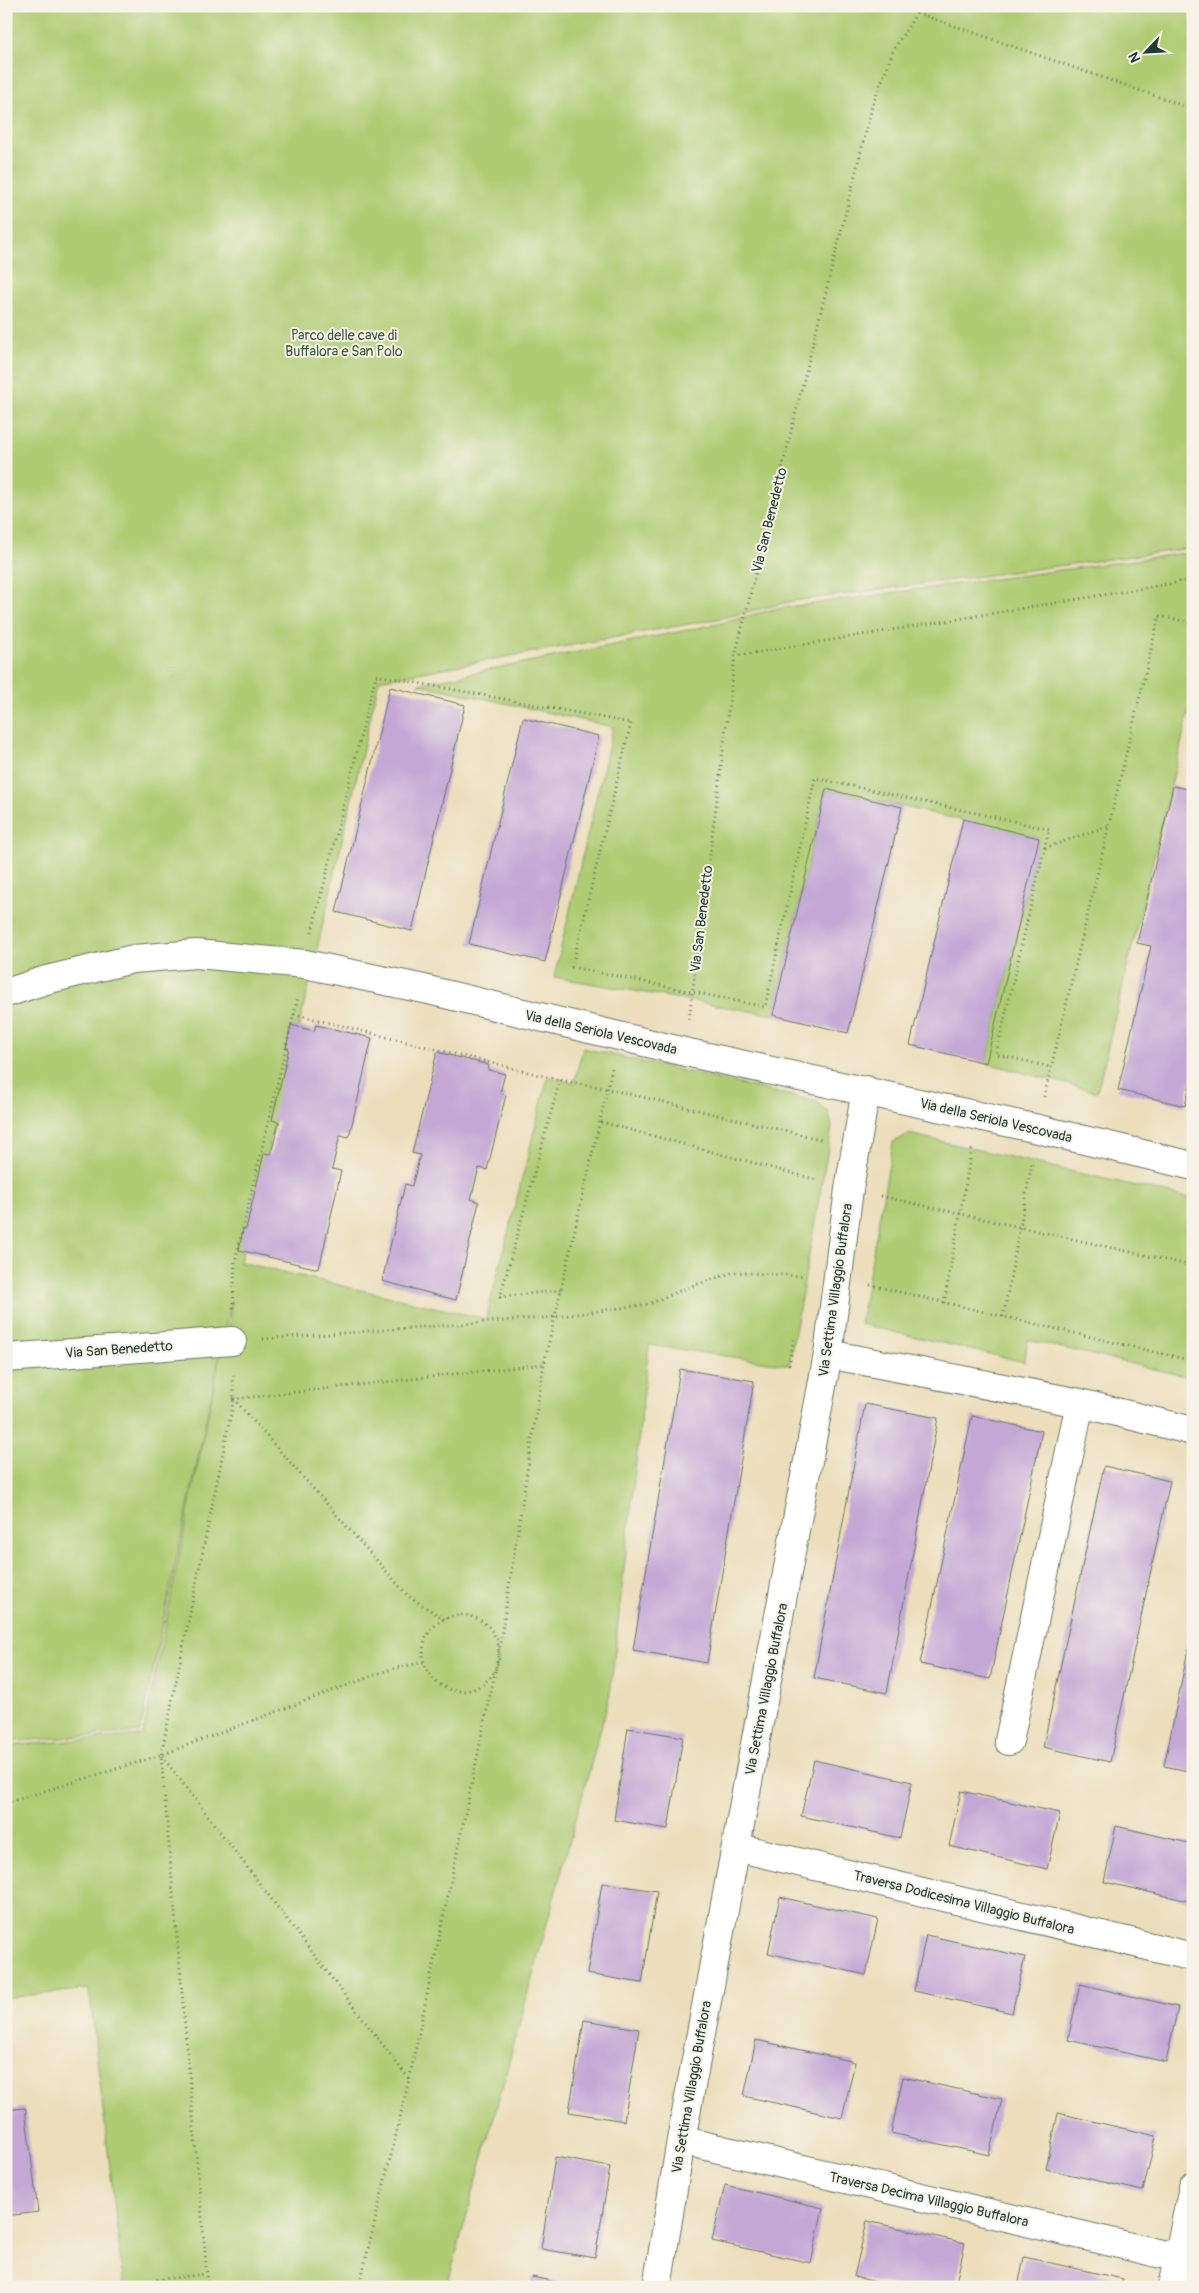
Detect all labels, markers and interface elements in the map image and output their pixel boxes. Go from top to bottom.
north arrow [1122,28,1172,78]
text: N [1125,49,1144,65]
park label: Parco delle cave di Buffalora e San Polo [285,327,403,360]
street label: Via San Benedetto [748,465,791,574]
street label: Via San Benedetto [686,864,717,974]
street label: Via della Seriola Vescovada [523,1007,679,1058]
street label: Via della Seriola Vescovada [918,1095,1074,1146]
street label: Via Settima Villaggio Buffalora [815,1202,856,1378]
street label: Via San Benedetto [65,1337,174,1362]
street label: Via Settima Villaggio Buffalora [741,1602,792,1777]
street label: Traversa Dodicesima Villaggio Buffalora [852,1867,1076,1938]
street label: Via Settima Villaggio Buffalora [668,1999,715,2175]
street label: Traversa Decima Villaggio Buffalora [828,2168,1030,2231]

